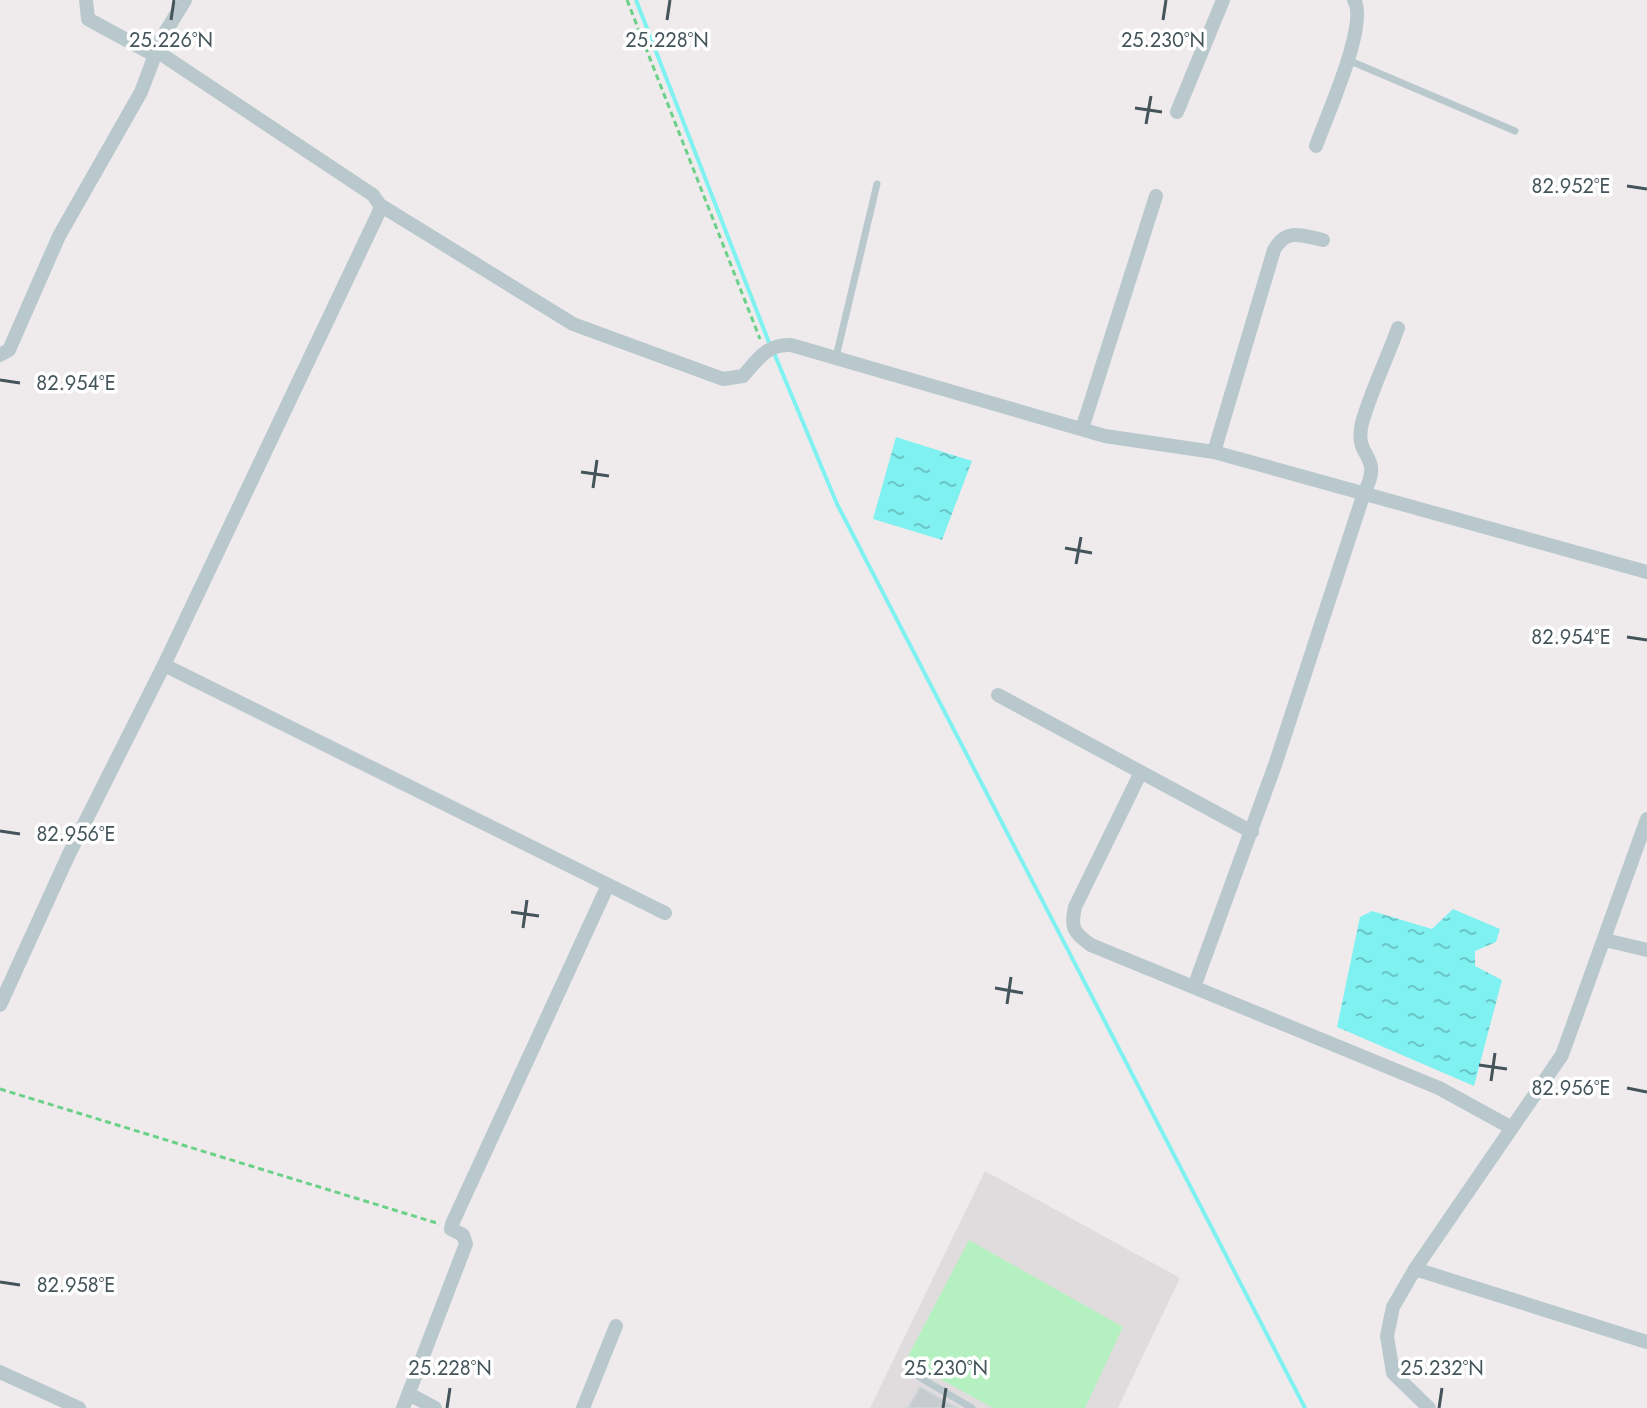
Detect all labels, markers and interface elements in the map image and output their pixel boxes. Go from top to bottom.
text: 25.226°N [129,26,213,55]
text: 25.228°N [625,26,709,55]
text: 25.230°N [1121,26,1205,55]
text: 82.952°E [1531,172,1611,201]
text: 82.954°E [36,369,116,398]
text: 82.954°E [1531,623,1611,652]
text: 82.956°E [36,820,116,849]
text: 82.956°E [1531,1074,1611,1103]
text: 82.958°E [37,1271,115,1300]
text: 25.228°N [408,1354,492,1383]
text: 25.230°N [904,1354,988,1383]
text: 25.232°N [1400,1354,1484,1383]

